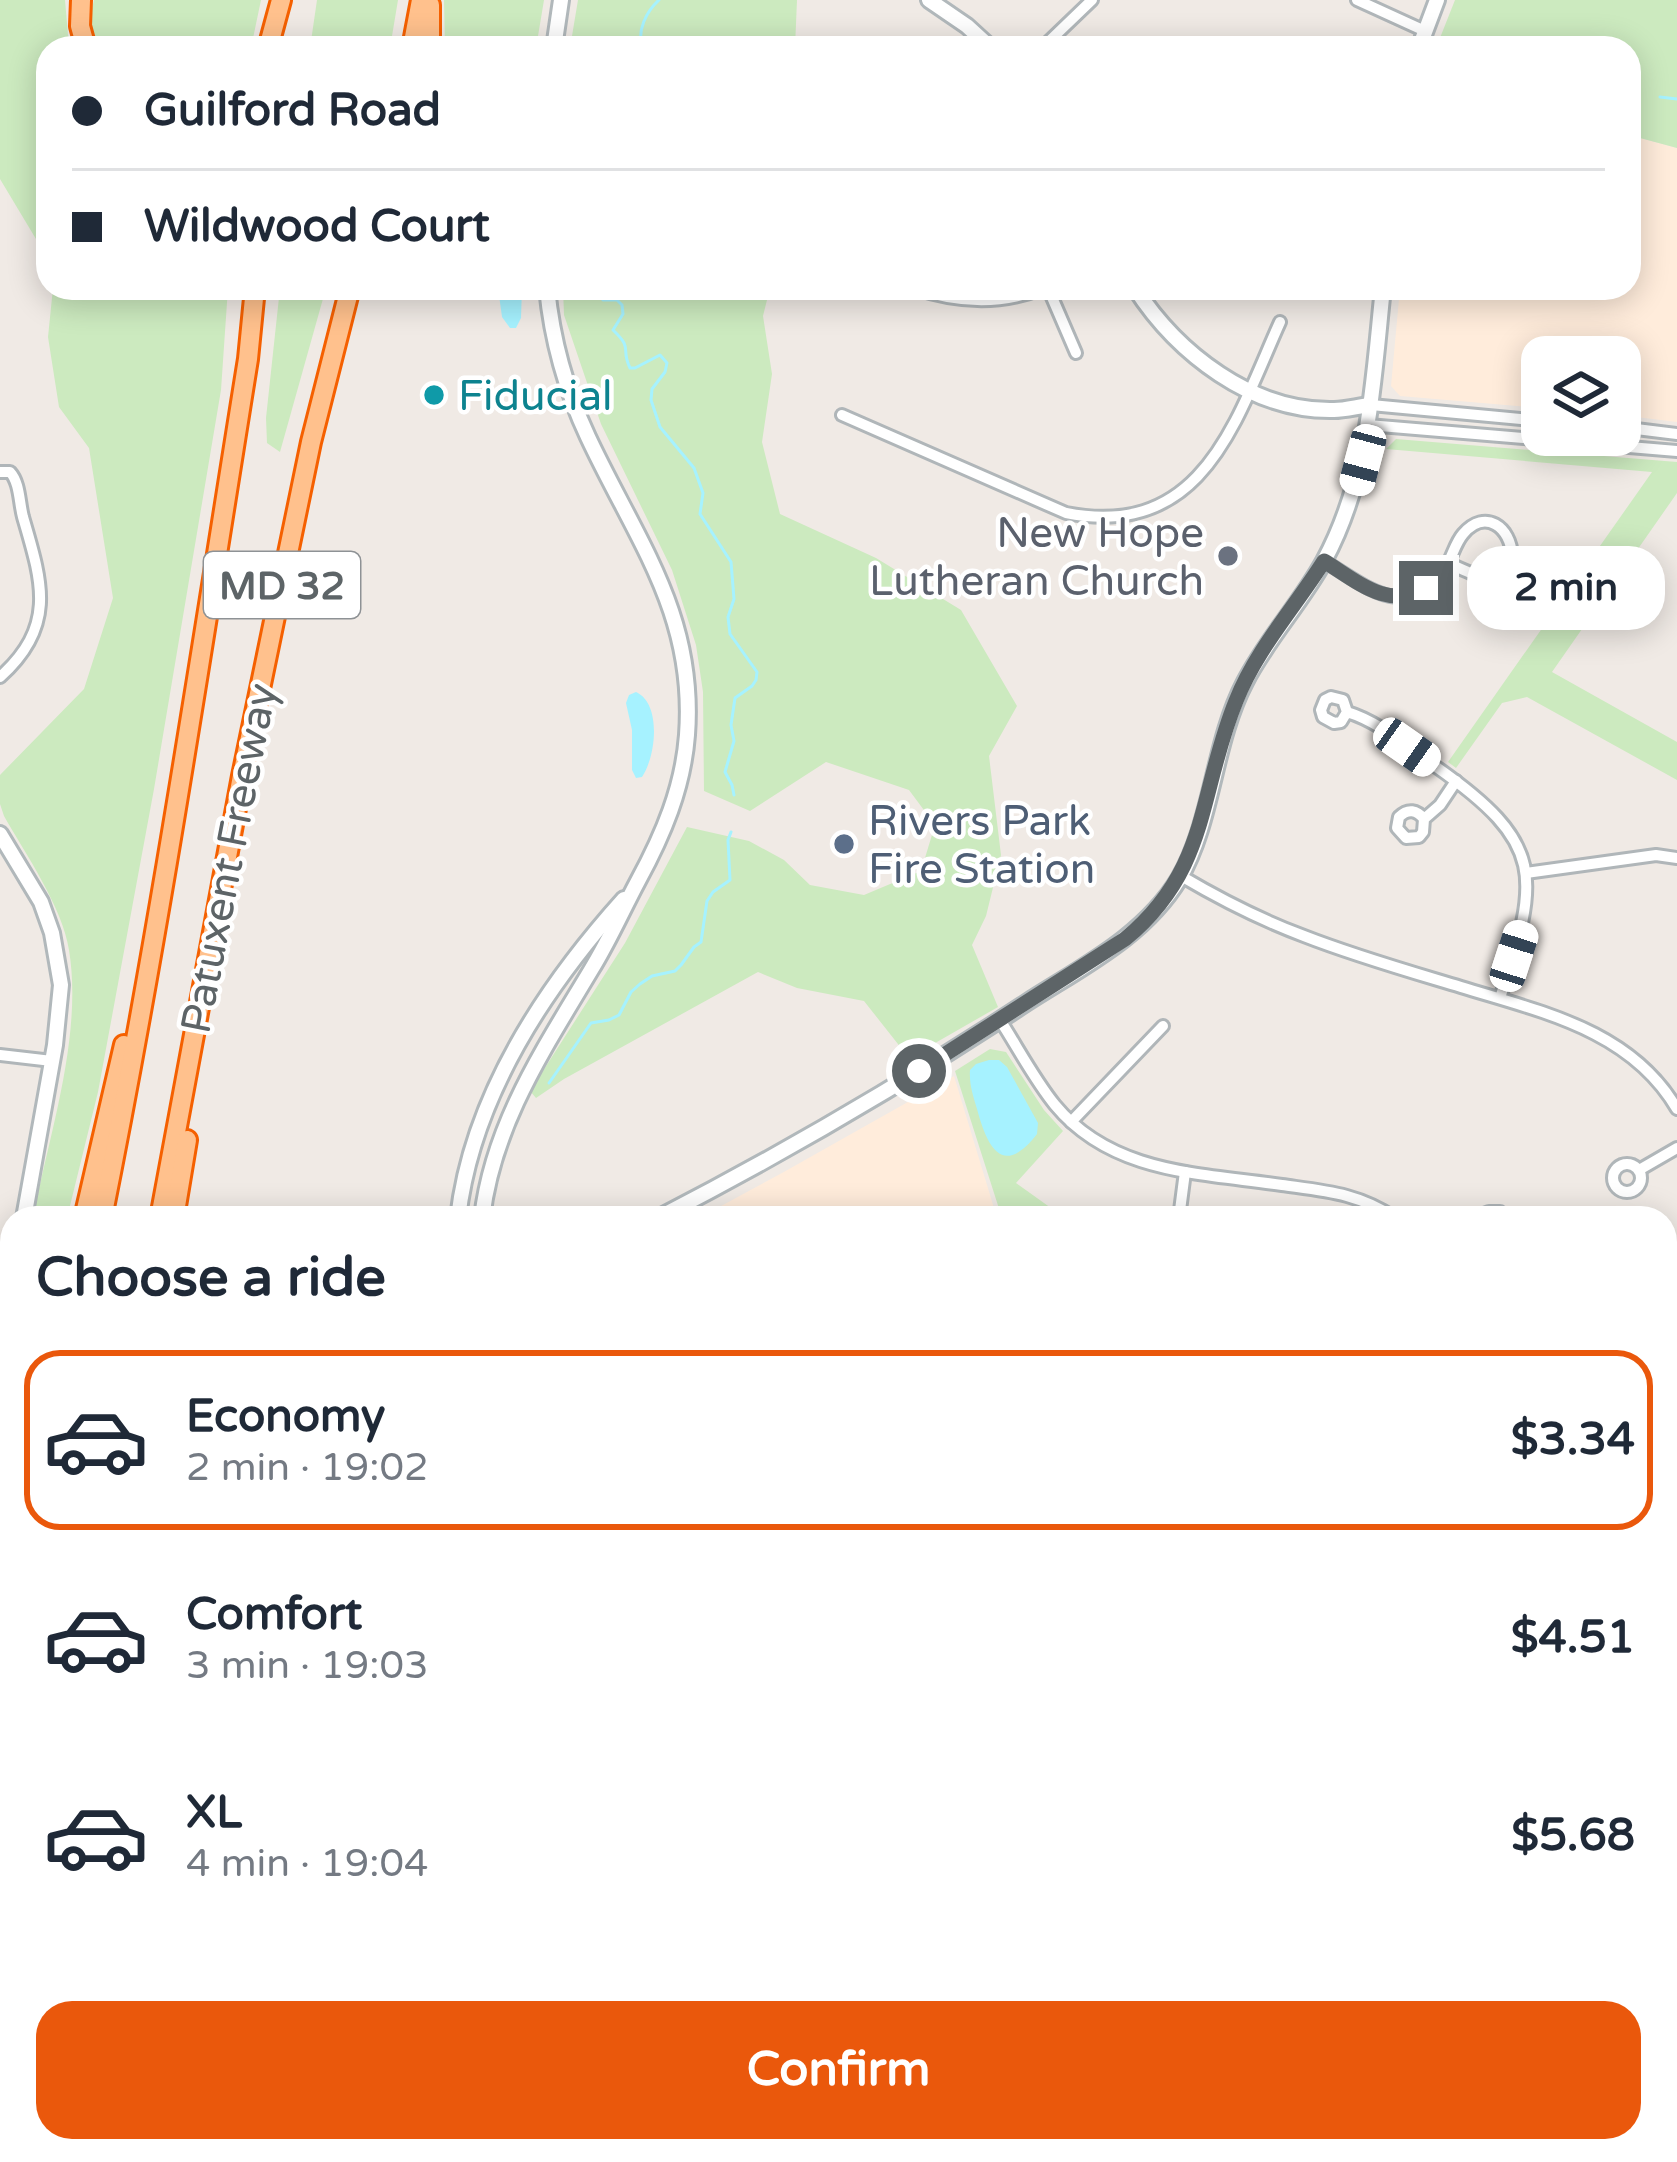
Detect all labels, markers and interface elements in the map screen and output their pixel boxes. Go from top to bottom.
text: Guilford Road [144,84,441,138]
text: Wildwood Court [144,200,490,254]
map controls [1521,336,1641,456]
button: layers [1521,336,1641,456]
place label: Fiducial [458,371,613,422]
marker: Fiducial [421,382,447,408]
car [1336,421,1390,499]
place label: New Hope Lutheran Church [869,508,1204,607]
marker: New Hope Lutheran Church [1215,543,1241,569]
callout: 2 min [1468,546,1666,630]
road number: MD 32 [204,552,360,618]
route end [1399,561,1453,615]
text: 2 min [1514,564,1618,611]
street label: Patuxent Freeway [171,679,288,1038]
car [1367,712,1447,782]
place label: Rivers Park Fire Station [868,796,1095,895]
marker: Rivers Park Fire Station [831,831,857,857]
car [1486,916,1542,996]
route start [892,1044,946,1098]
text: Choose a ride [36,1245,386,1310]
icon: car [42,1386,150,1494]
text: Economy [186,1390,385,1444]
text: $3.34 [1511,1413,1635,1467]
text: 2 min · 19:02 [186,1444,428,1491]
icon: car [42,1584,150,1692]
text: Comfort [186,1588,362,1642]
text: $4.51 [1511,1611,1635,1665]
text: 3 min · 19:03 [186,1642,428,1689]
icon: car [42,1782,150,1890]
text: XL [186,1786,242,1840]
text: $5.68 [1511,1809,1635,1863]
text: 4 min · 19:04 [186,1840,428,1887]
button: Confirm [36,2001,1641,2139]

